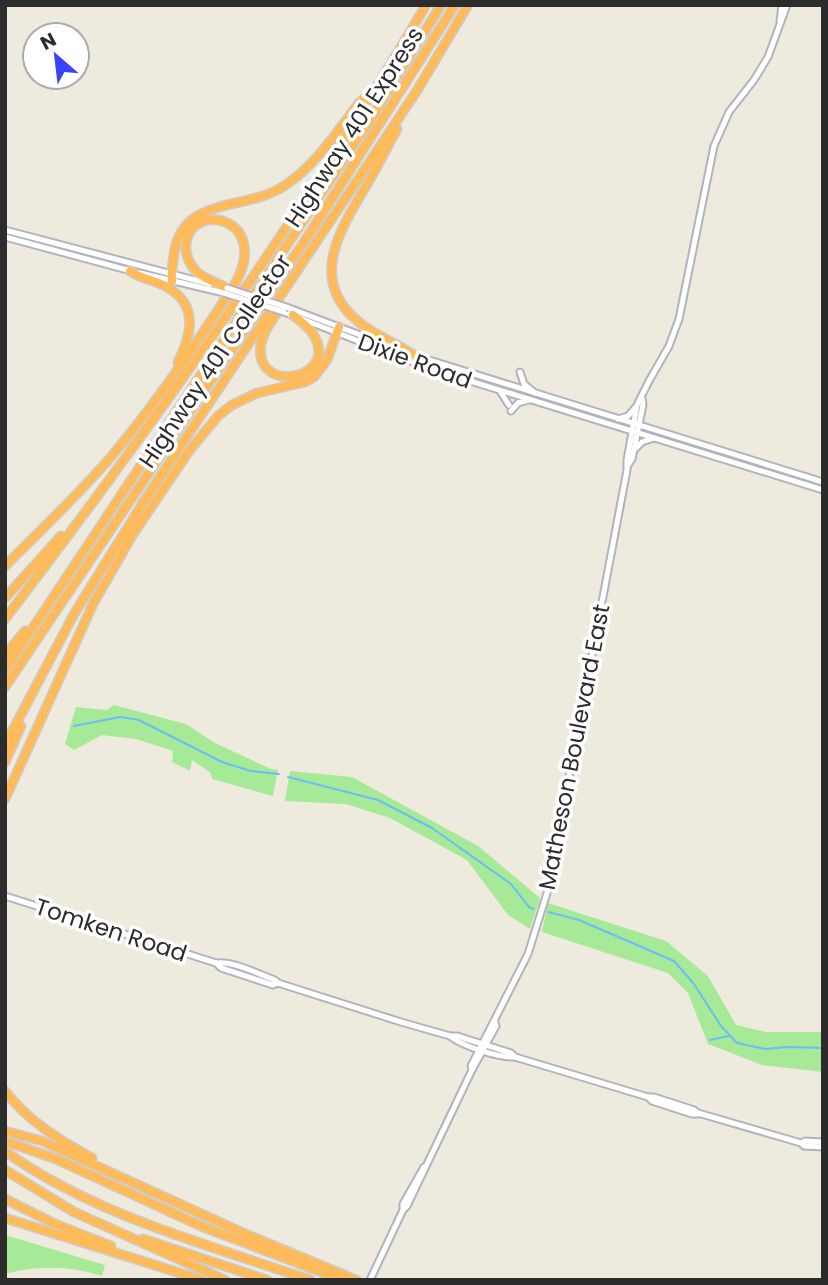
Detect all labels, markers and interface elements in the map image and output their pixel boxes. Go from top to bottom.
north arrow [21,21,91,91]
street label: Highway 401 Express [277,21,431,233]
text: N [36,26,61,57]
street label: Highway 401 Collector [131,248,299,474]
street label: Dixie Road [354,326,476,396]
street label: Matheson Boulevard East [531,602,617,892]
street label: Tomken Road [31,890,191,970]

